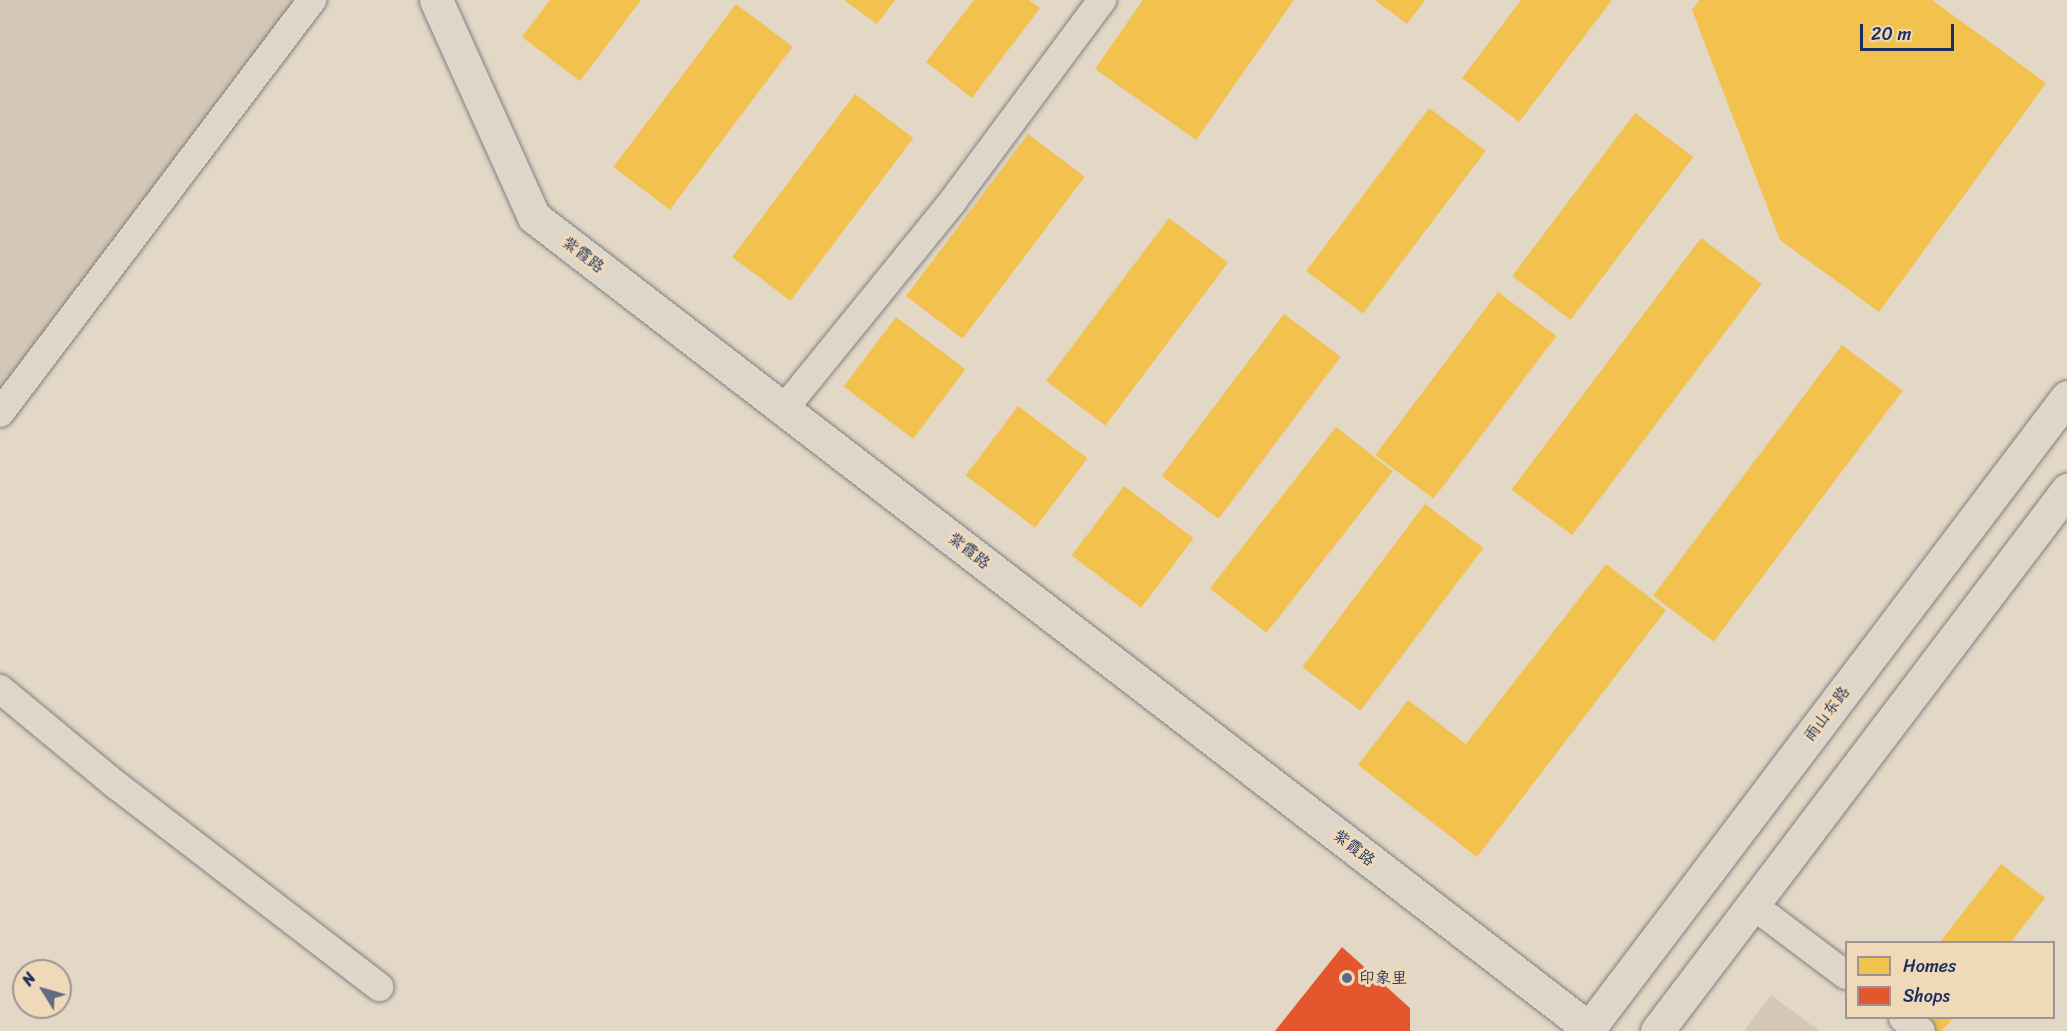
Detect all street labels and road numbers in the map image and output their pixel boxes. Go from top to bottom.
street label: 紫霞路 [558,233,608,277]
street label: 紫霞路 [944,529,994,573]
street label: 雨山东路 [1800,683,1854,745]
street label: 紫霞路 [1329,826,1379,870]

